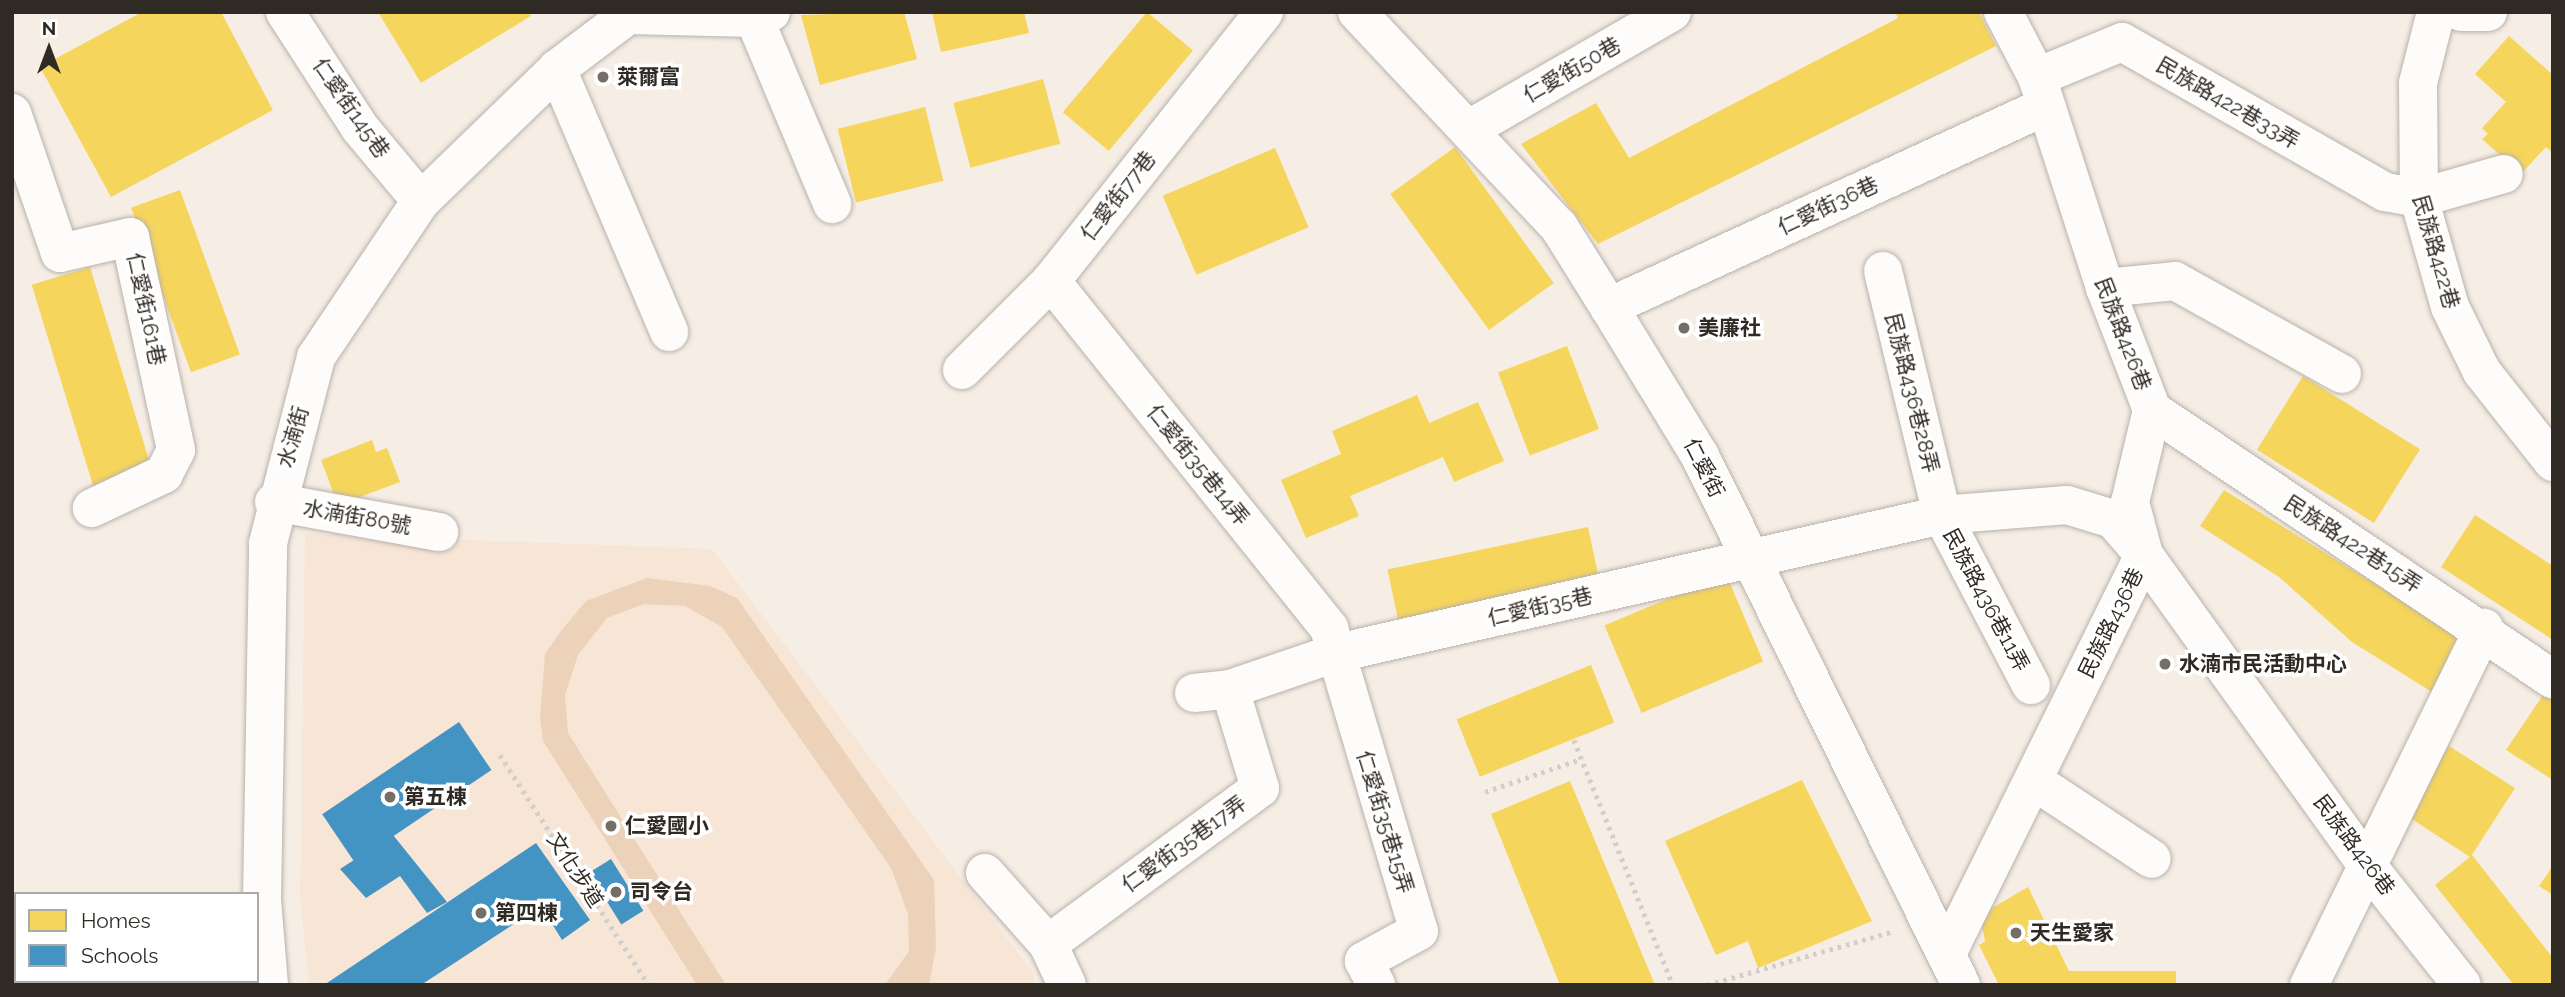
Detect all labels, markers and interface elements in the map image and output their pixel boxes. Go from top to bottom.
north arrow [14,14,84,84]
text: N [42,17,56,39]
street label: 仁愛街50巷 [1519,32,1625,108]
street label: 民族路422巷33弄 [2152,52,2304,154]
street label: 仁愛街145巷 [307,53,395,163]
place label: 萊爾富 [617,64,680,90]
marker: 萊爾富 [595,69,611,85]
street label: 仁愛街77巷 [1075,146,1161,246]
street label: 仁愛街36巷 [1774,172,1882,240]
street label: 民族路422巷 [2408,192,2464,312]
street label: 仁愛街161巷 [122,250,170,368]
street label: 民族路426巷 [2090,274,2156,394]
street label: 民族路436巷28弄 [1880,311,1944,475]
place label: 美廉社 [1698,315,1761,341]
marker: 美廉社 [1676,320,1692,336]
street label: 仁愛街35巷14弄 [1142,400,1254,530]
street label: 水湳街 [272,403,314,471]
street label: 仁愛街 [1678,434,1730,502]
street label: 民族路422巷15弄 [2280,490,2426,598]
street label: 水湳街80號 [301,495,413,539]
street label: 民族路436巷11弄 [1938,524,2034,676]
street label: 民族路436巷 [2074,564,2148,682]
street label: 仁愛街35巷 [1485,583,1595,631]
place label: 水湳市民活動中心 [2179,651,2347,677]
marker: 水湳市民活動中心 [2157,656,2173,672]
street label: 仁愛街35巷15弄 [1351,748,1419,896]
place label: 第五棟 [404,784,467,810]
marker: 第五棟 [382,789,398,805]
street label: 仁愛街35巷17弄 [1117,790,1251,898]
street label: 民族路426巷 [2308,790,2400,900]
place label: 仁愛國小 [625,813,709,839]
marker: 仁愛國小 [603,818,619,834]
street label: 文化步道 [542,828,608,912]
place label: 司令台 [630,879,693,905]
marker: 司令台 [608,884,624,900]
legend [14,892,259,983]
place label: 第四棟 [495,900,558,926]
marker: 第四棟 [473,905,489,921]
text: Homes [81,908,151,933]
place label: 天生愛家 [2030,920,2114,946]
marker: 天生愛家 [2008,925,2024,941]
text: Schools [81,943,158,968]

